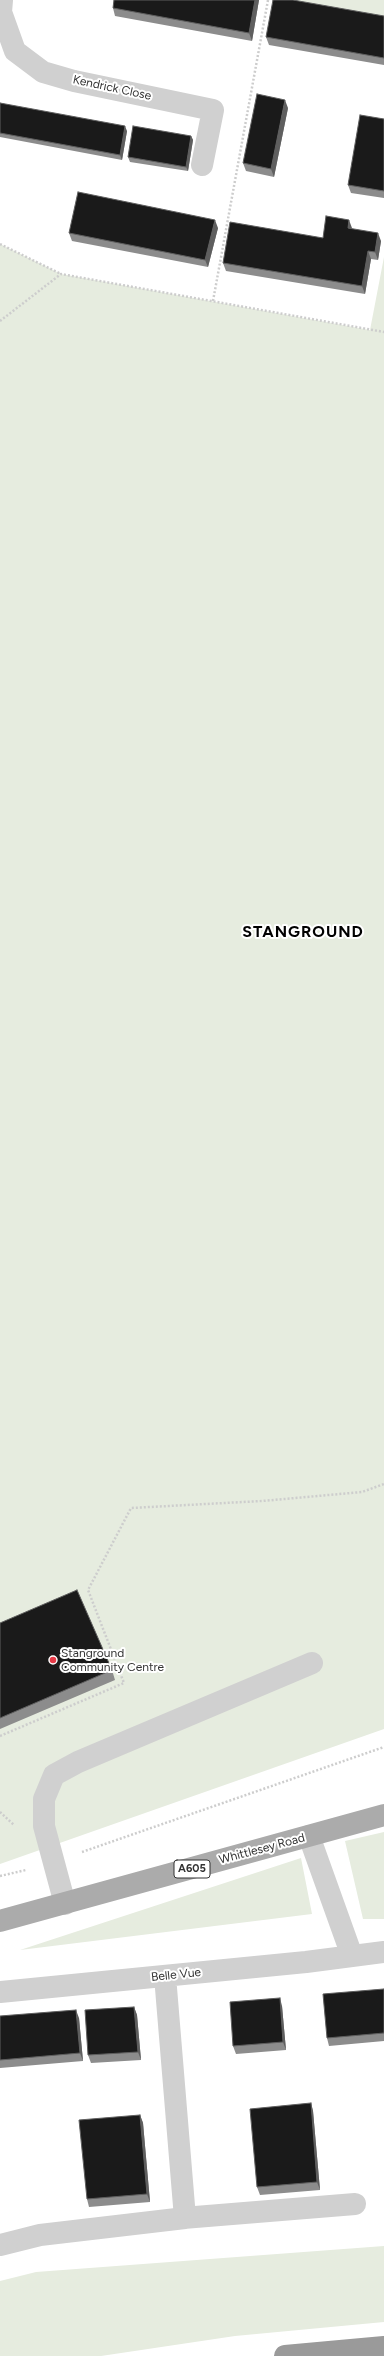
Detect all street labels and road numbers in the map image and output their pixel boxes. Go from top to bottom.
street label: Kendrick Close [71,73,153,103]
street label: Whittlesey Road [218,1831,306,1867]
road number: A605 [174,1860,210,1878]
street label: Belle Vue [150,1965,202,1985]

